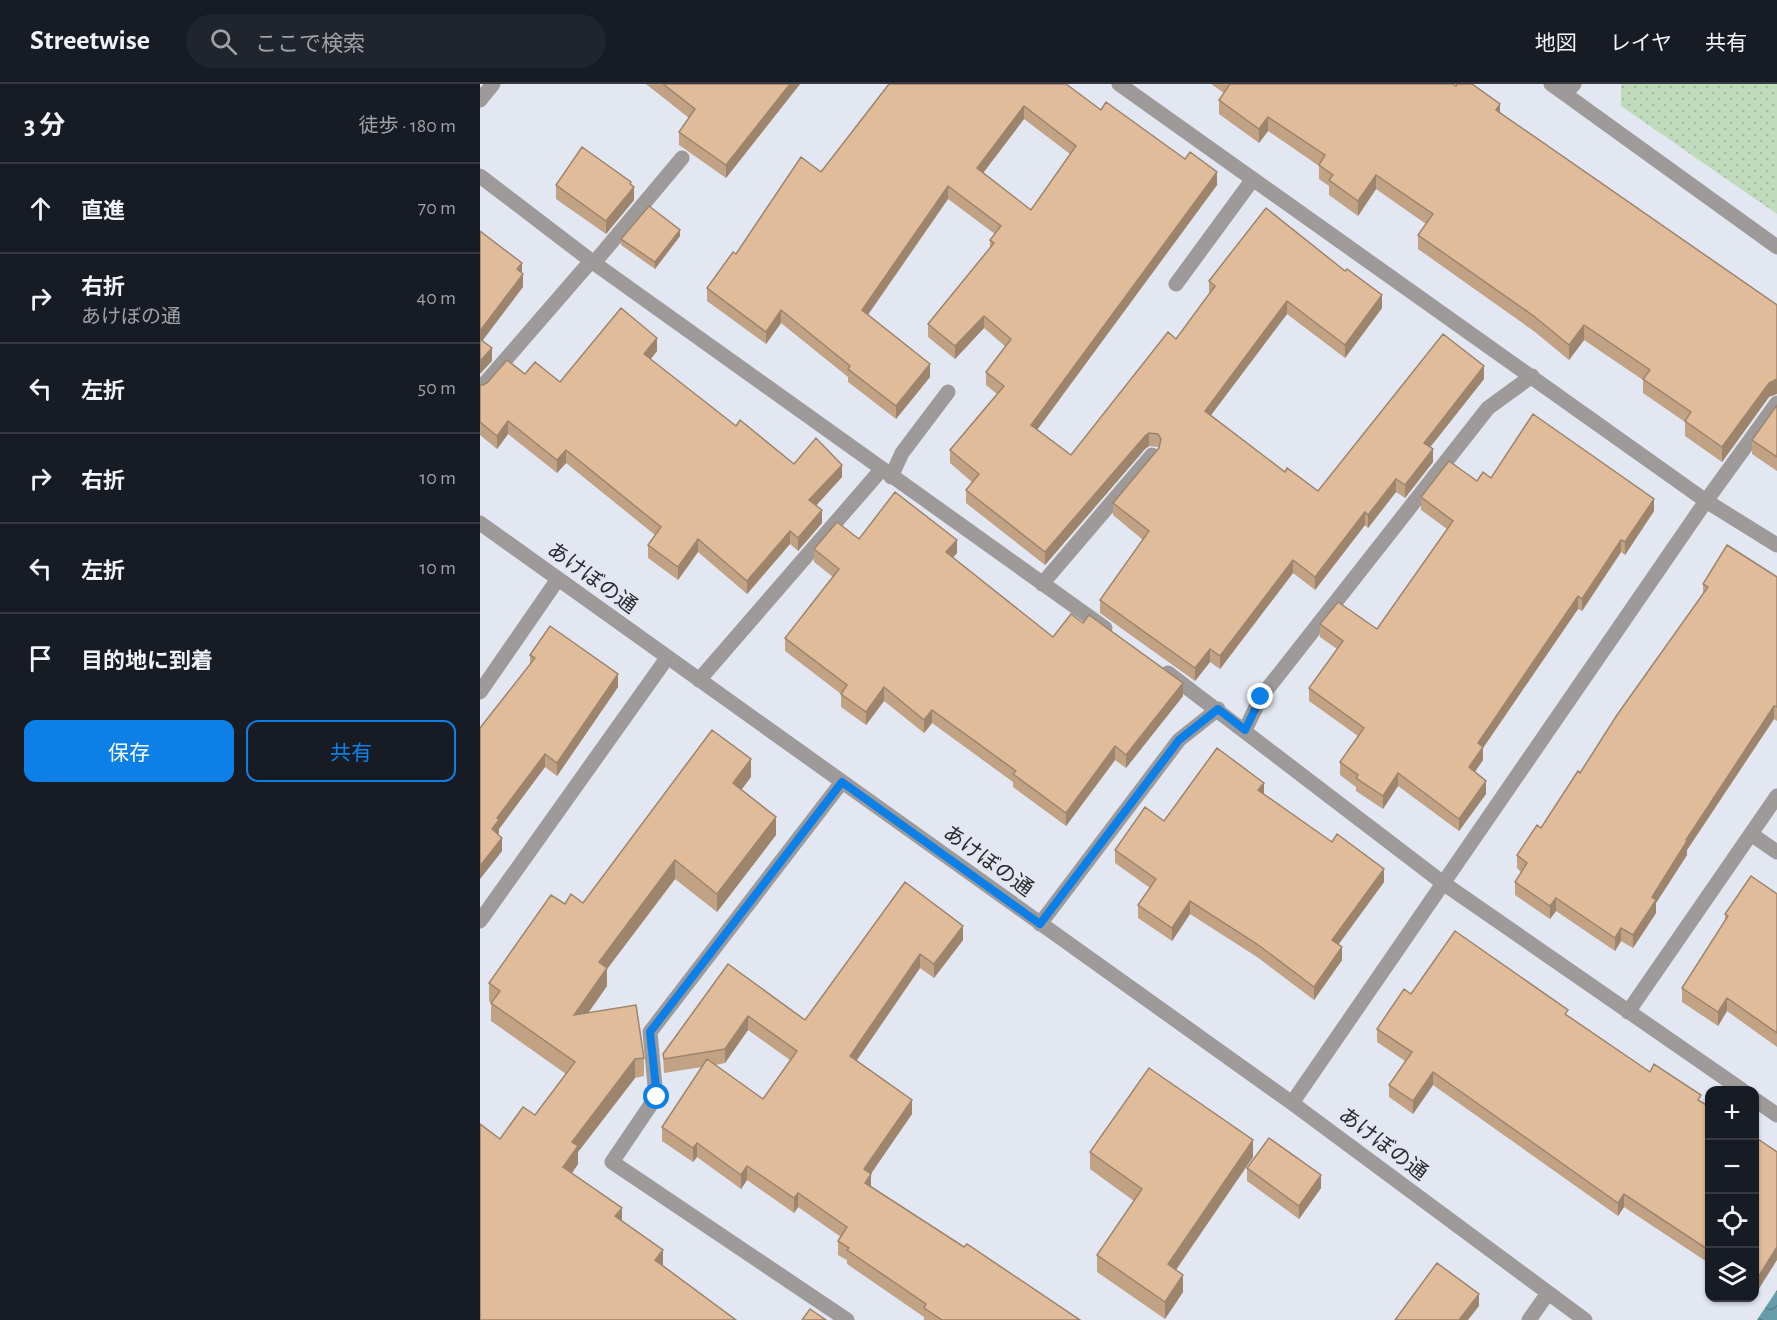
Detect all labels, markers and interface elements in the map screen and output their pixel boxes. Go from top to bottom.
search box [186,14,606,68]
icon: search [207,25,240,58]
text: Streetwise [30,27,150,55]
text: ここで検索 [255,33,365,55]
text: 地図 [1535,33,1577,54]
text: レイヤ [1610,33,1672,54]
text: 共有 [1705,33,1747,54]
text: 3 分 [24,113,65,139]
text: 徒歩 · 180 m [359,116,456,136]
icon: ahead [24,192,57,225]
text: 70 m [418,198,456,218]
text: 直進 [81,200,125,222]
text: 右折 [81,276,125,298]
icon: right [24,282,57,315]
text: 40 m [417,288,456,308]
text: あけぼの通 [81,307,181,327]
icon: left [24,372,57,405]
text: 50 m [418,378,456,398]
text: 左折 [81,380,125,402]
icon: right [24,462,57,495]
text: 10 m [419,468,456,488]
text: 右折 [81,470,125,492]
street label: あけぼの通 [543,538,641,617]
icon: left [24,552,57,585]
text: 10 m [419,558,456,578]
text: 左折 [81,560,125,582]
icon: arrive [24,642,57,675]
text: 目的地に到着 [81,650,213,672]
route end [1247,683,1273,709]
button: 保存 [24,720,234,782]
button: 共有 [246,720,456,782]
street label: あけぼの通 [939,821,1037,900]
route start [643,1083,669,1109]
map controls [1705,1086,1759,1302]
button: + [1705,1086,1759,1140]
street label: あけぼの通 [1335,1103,1432,1184]
button: − [1705,1140,1759,1194]
button: locate [1705,1194,1759,1248]
button: layers [1705,1248,1759,1302]

